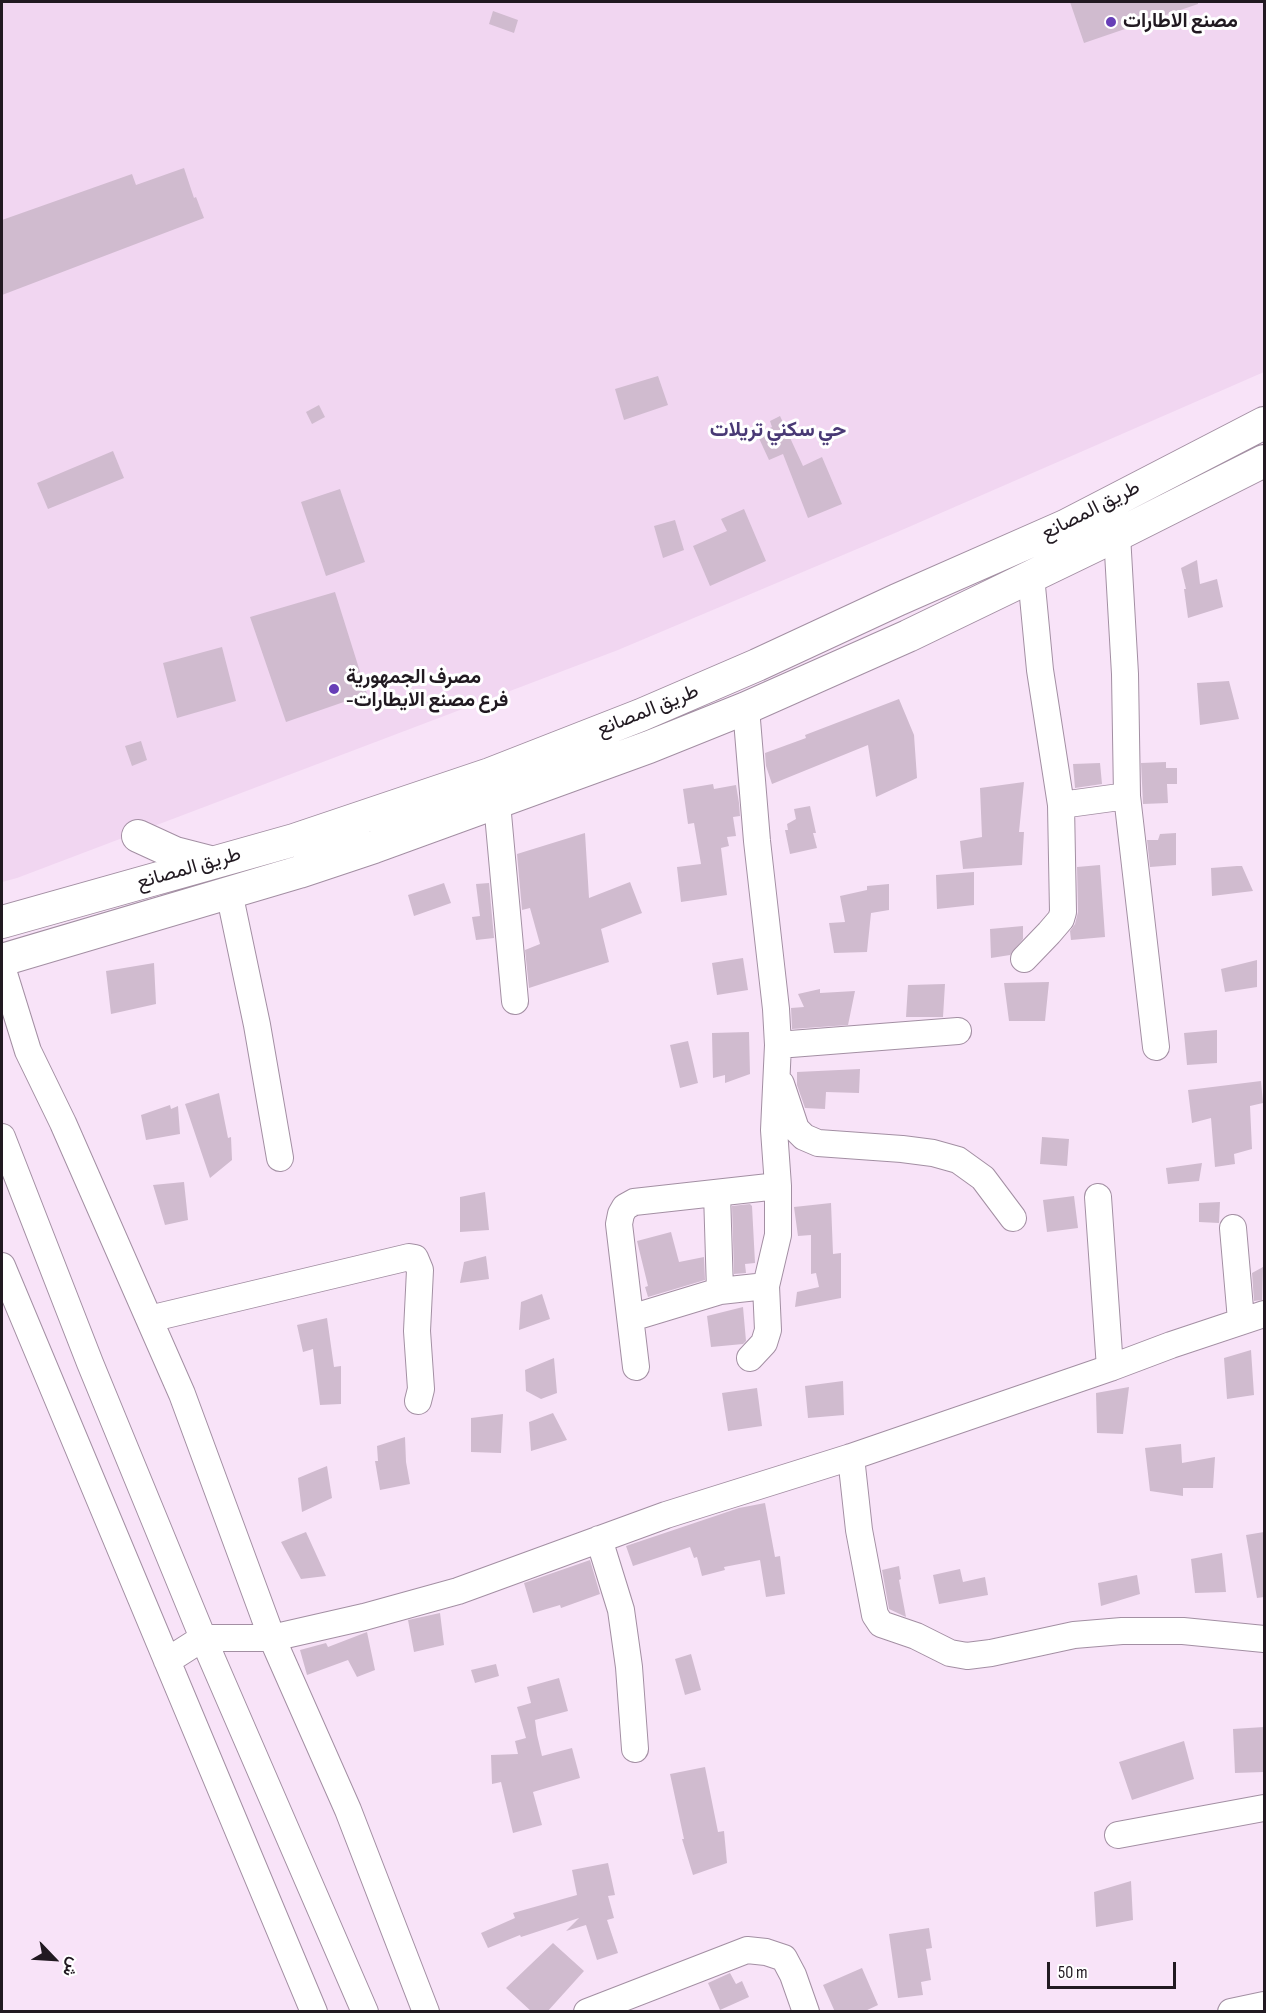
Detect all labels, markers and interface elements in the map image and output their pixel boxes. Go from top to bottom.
place label: مصنع الاطارات [1123,10,1238,34]
marker: مصنع الاطارات [1104,15,1118,29]
district label: حي سكني تريلات [710,418,846,444]
street label: طريق المصانع [1038,476,1144,546]
place label: مصرف الجمهورية -فرع مصنع الايطارات [346,666,508,713]
street label: طريق المصانع [594,680,702,742]
marker: مصرف الجمهورية -فرع مصنع الايطارات [327,682,341,696]
street label: طريق المصانع [134,843,244,895]
north arrow [24,1929,84,1989]
scale bar [1050,1950,1179,1988]
text: ش [58,1954,83,1980]
text: 50 m [1058,1962,1088,1983]

